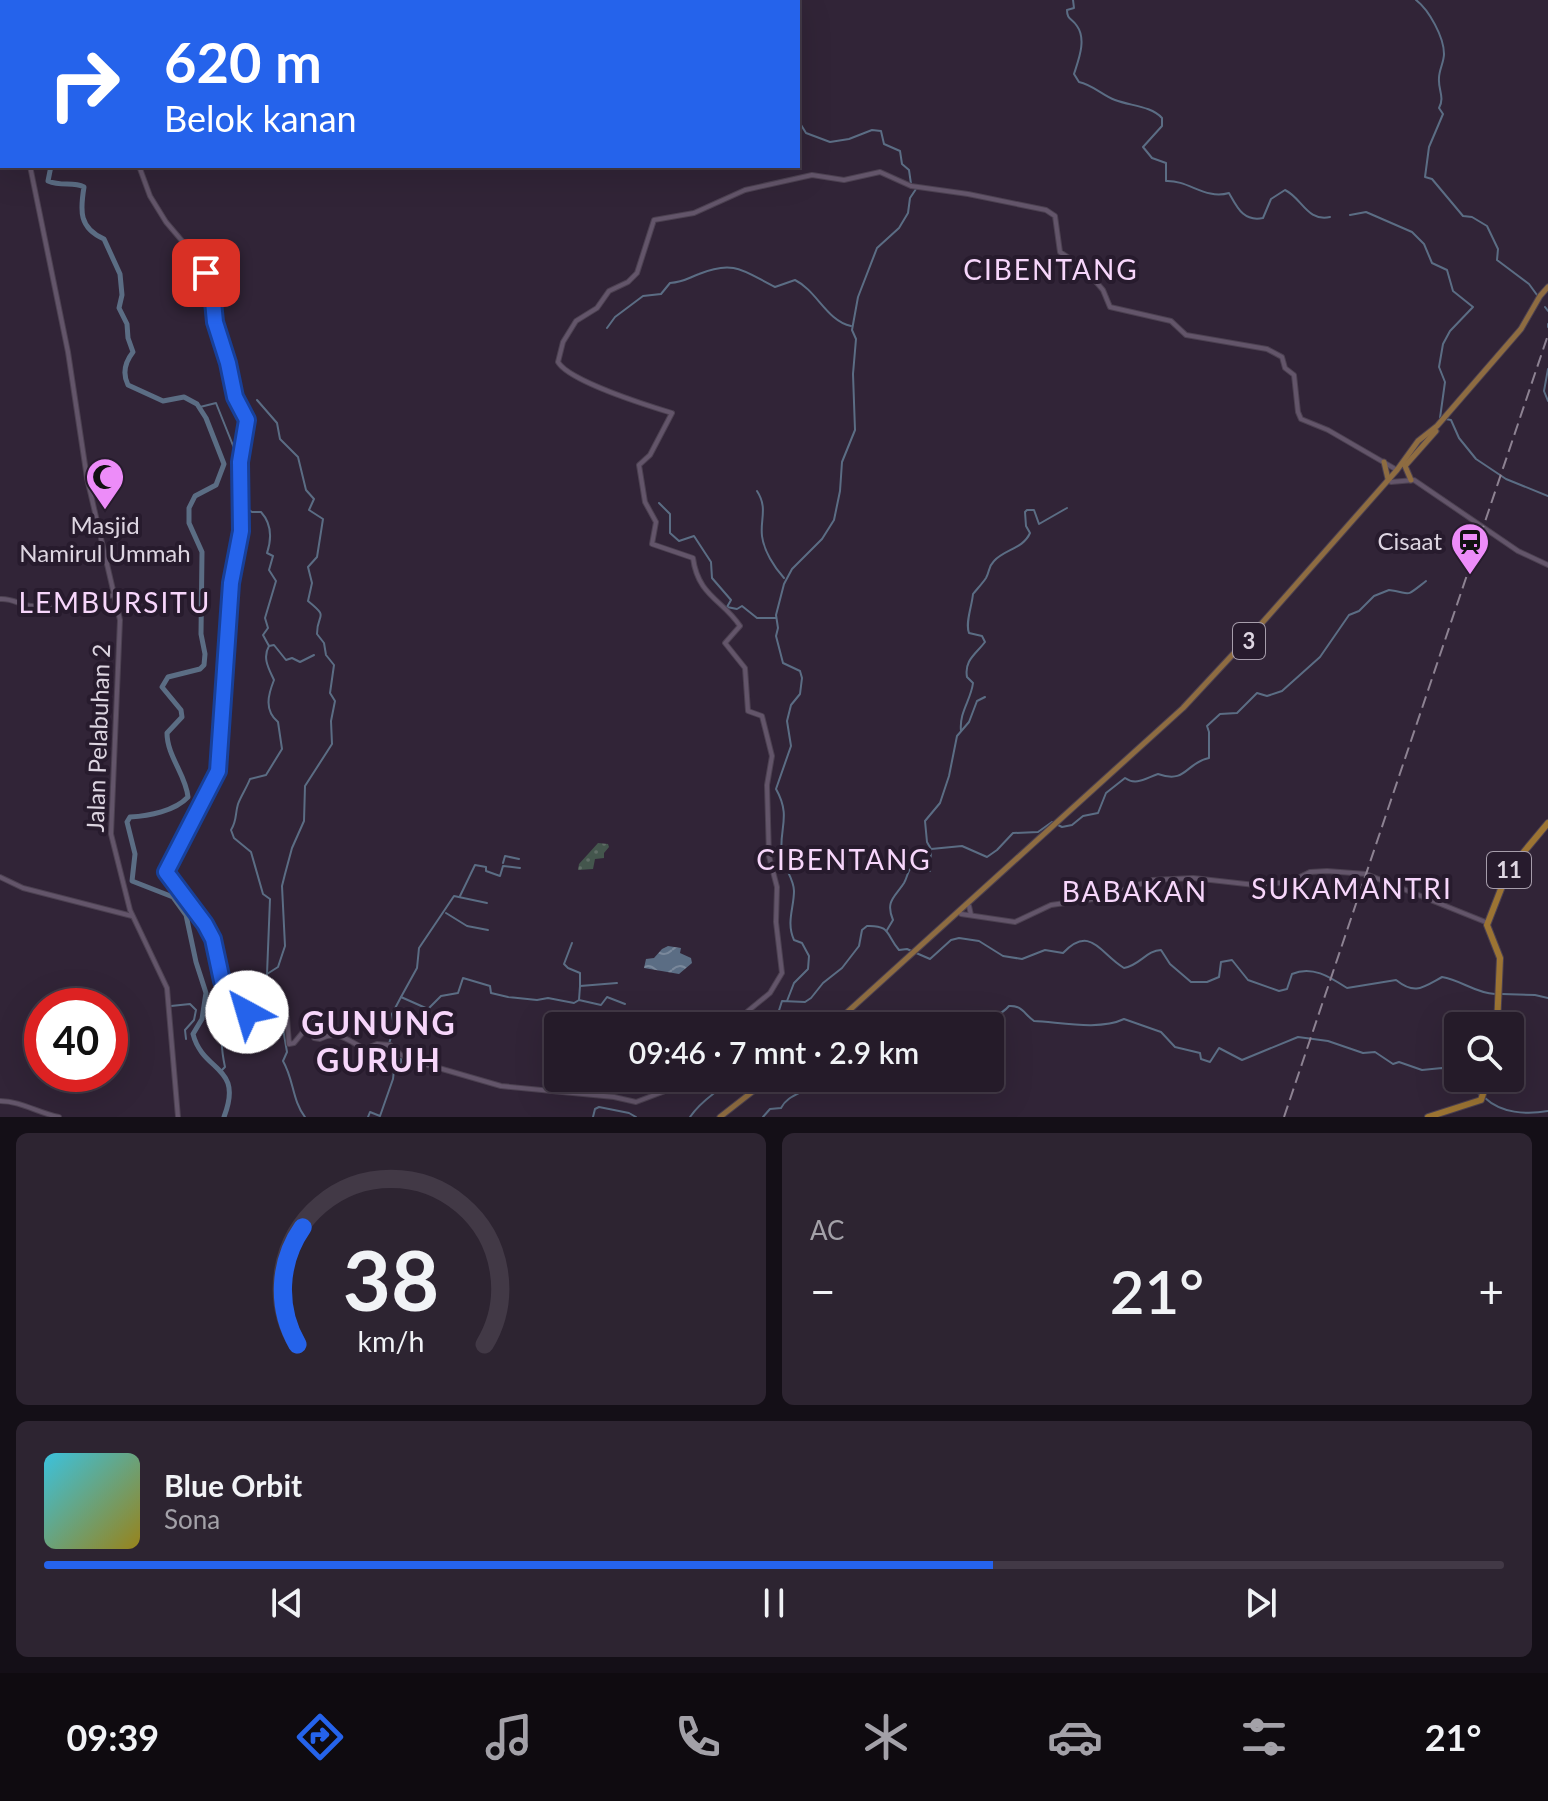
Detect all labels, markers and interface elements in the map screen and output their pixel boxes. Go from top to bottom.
text: 620 m [164,28,322,95]
icon: right [32,32,136,136]
text: Belok kanan [164,96,357,140]
pin [172,239,240,307]
icon: arrive [184,251,228,295]
district label: CIBENTANG [963,252,1139,286]
mosque icon: Masjid Namirul Ummah [84,456,126,511]
place label: Masjid Namirul Ummah [19,510,191,567]
station icon: Cisaat [1449,521,1491,576]
place label: Cisaat [1378,526,1442,555]
district label: LEMBURSITU [19,585,211,619]
road number: 3 [1233,623,1265,659]
street label: Jalan Pelabuhan 2 [80,643,115,833]
district label: CIBENTANG [756,842,932,876]
road number: 11 [1487,852,1531,888]
district label: SUKAMANTRI [1251,871,1453,905]
district label: BABAKAN [1062,874,1208,908]
position arrow [205,970,289,1054]
speed limit sign: 40 [24,988,128,1092]
district label: GUNUNG GURUH [301,1003,457,1079]
map controls [1444,1012,1524,1092]
button: search [1444,1012,1524,1092]
text: 09:46 · 7 mnt · 2.9 km [629,1034,919,1070]
text: AC [810,1214,845,1246]
text: 38 [343,1229,439,1329]
text: 21° [1110,1255,1204,1327]
text: − [810,1265,836,1317]
text: + [1478,1265,1504,1317]
text: km/h [358,1324,424,1358]
text: Blue Orbit [164,1467,302,1503]
text: Sona [164,1503,220,1535]
icon: previous [265,1581,309,1625]
icon: pause [752,1581,796,1625]
icon: next [1239,1581,1283,1625]
icon: directions [292,1709,348,1765]
icon: music [481,1709,537,1765]
icon: phone [670,1709,726,1765]
icon: climate [858,1709,914,1765]
icon: car [1047,1709,1103,1765]
icon: filters [1236,1709,1292,1765]
text: 09:39 [66,1715,159,1759]
text: 21° [1425,1715,1481,1759]

